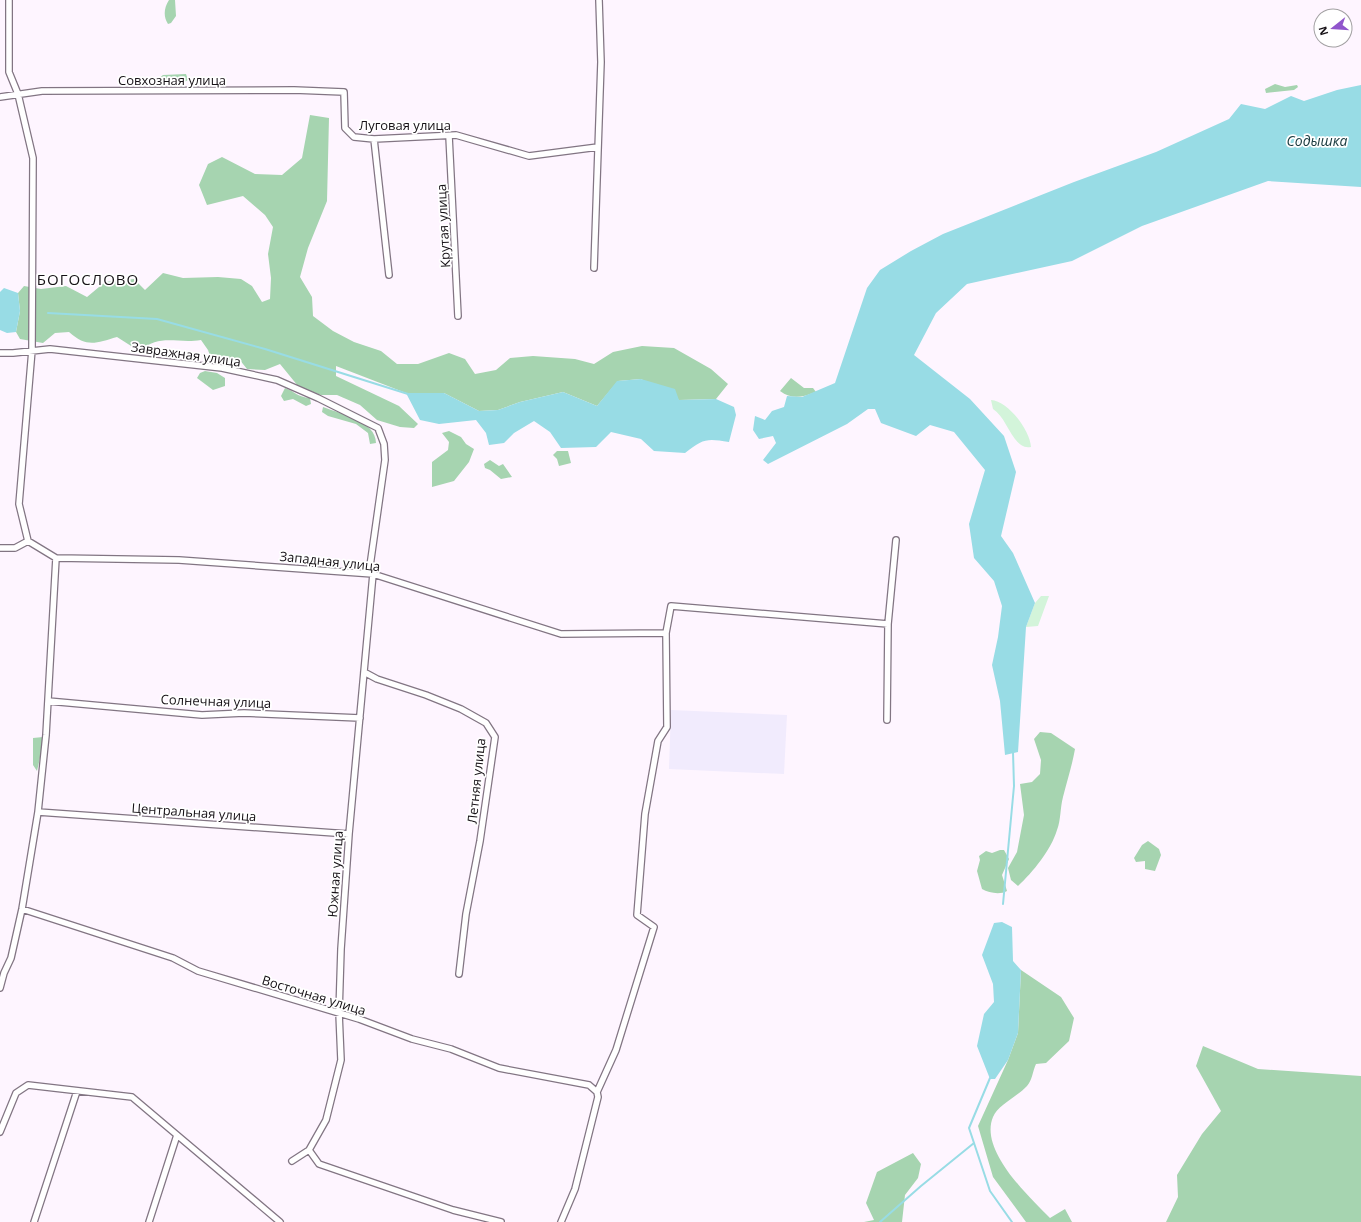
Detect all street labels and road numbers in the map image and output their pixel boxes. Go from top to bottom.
street label: Совхозная улица [118,71,226,89]
street label: Луговая улица [359,116,451,134]
street label: Крутая улица [432,184,454,268]
street label: Завражная улица [130,337,242,371]
street label: Западная улица [279,547,381,575]
street label: Солнечная улица [160,690,272,712]
street label: Летняя улица [463,737,489,825]
street label: Центральная улица [131,799,257,825]
street label: Южная улица [323,830,347,918]
street label: Восточная улица [260,971,368,1019]

